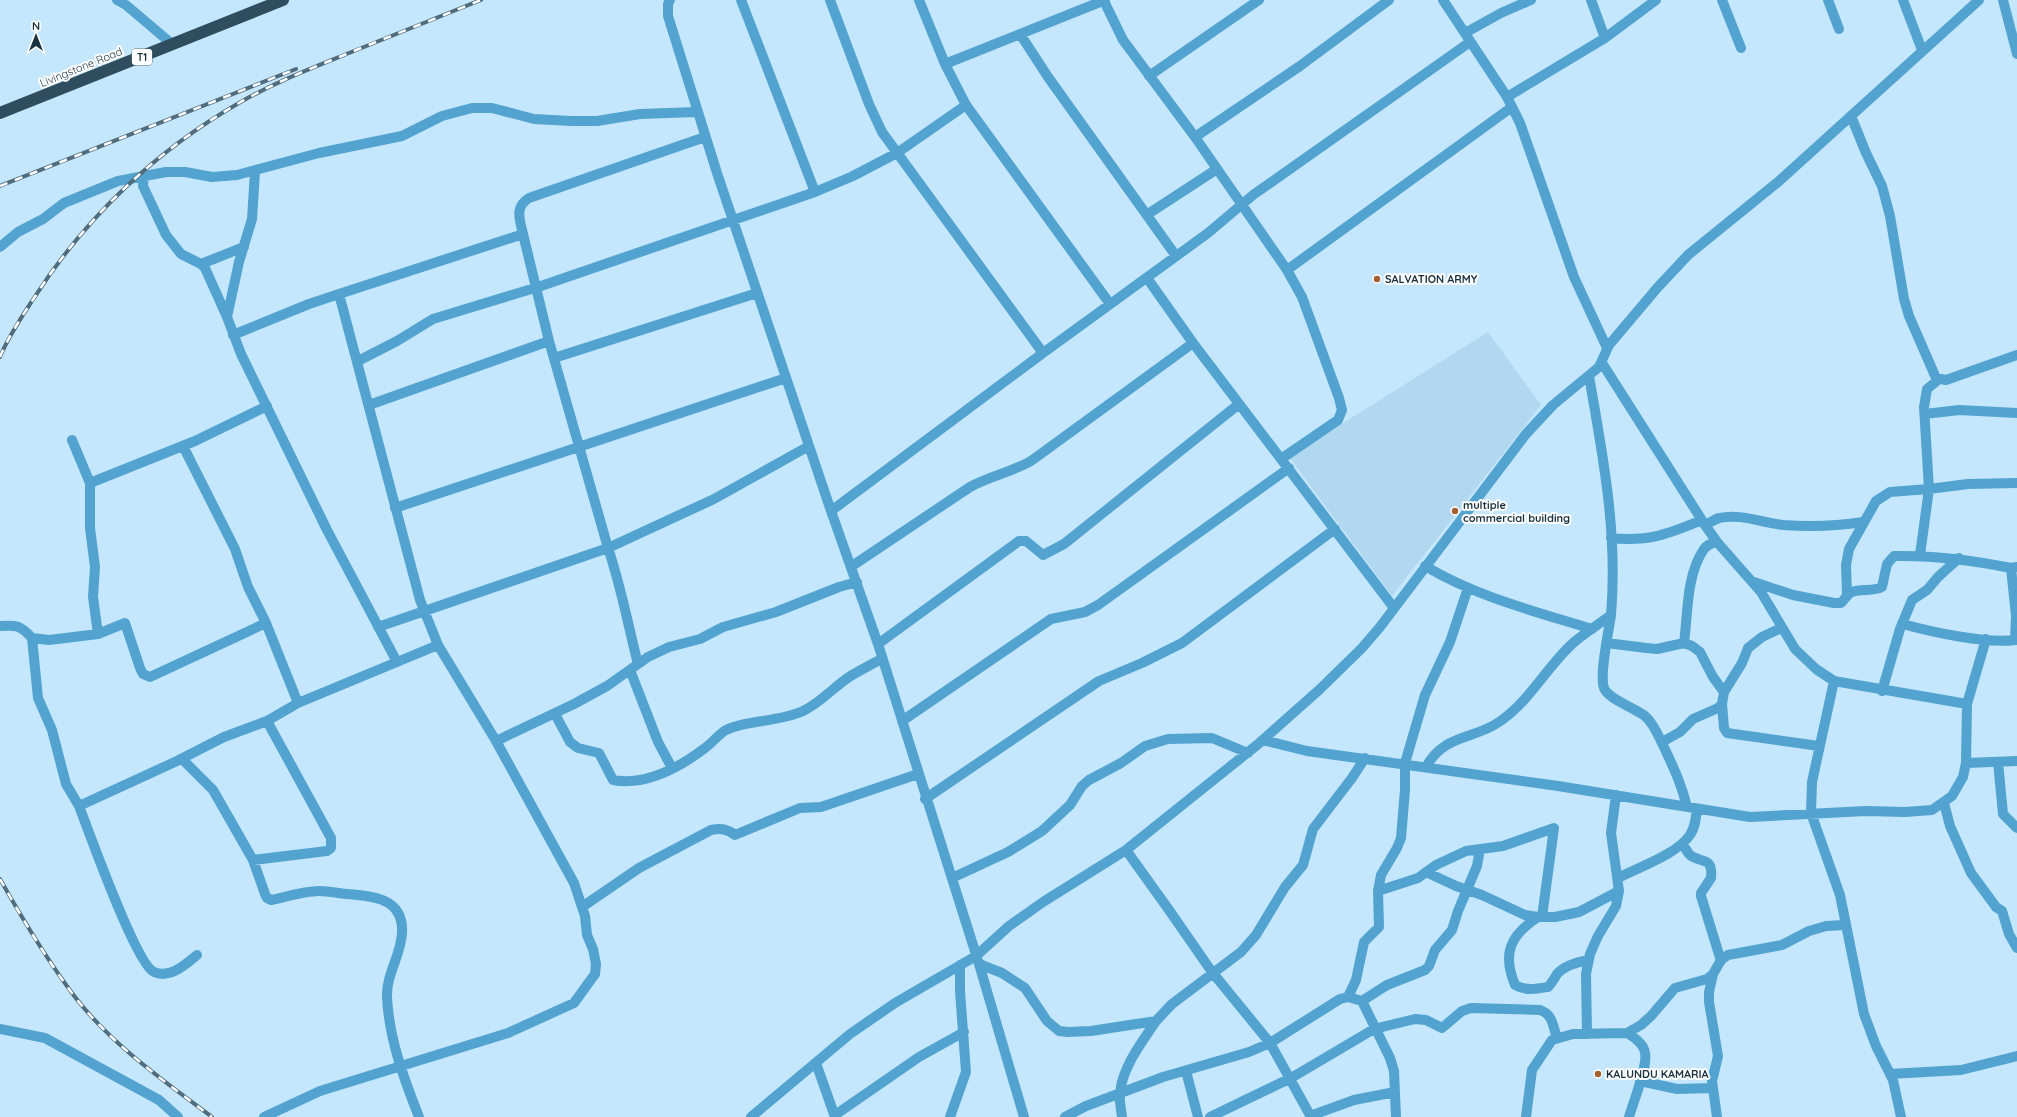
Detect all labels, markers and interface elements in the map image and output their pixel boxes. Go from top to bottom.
north arrow [16,16,56,56]
text: N [32,19,40,33]
street label: Livingstone Road [38,44,124,90]
road number: T1 [132,49,152,65]
place label: SALVATION ARMY [1385,272,1478,286]
marker: SALVATION ARMY [1372,274,1382,284]
place label: multiple commercial building [1463,498,1570,525]
marker: multiple commercial building [1450,506,1460,516]
place label: KALUNDU KAMARIA [1606,1067,1709,1081]
marker: KALUNDU KAMARIA [1593,1069,1603,1079]

